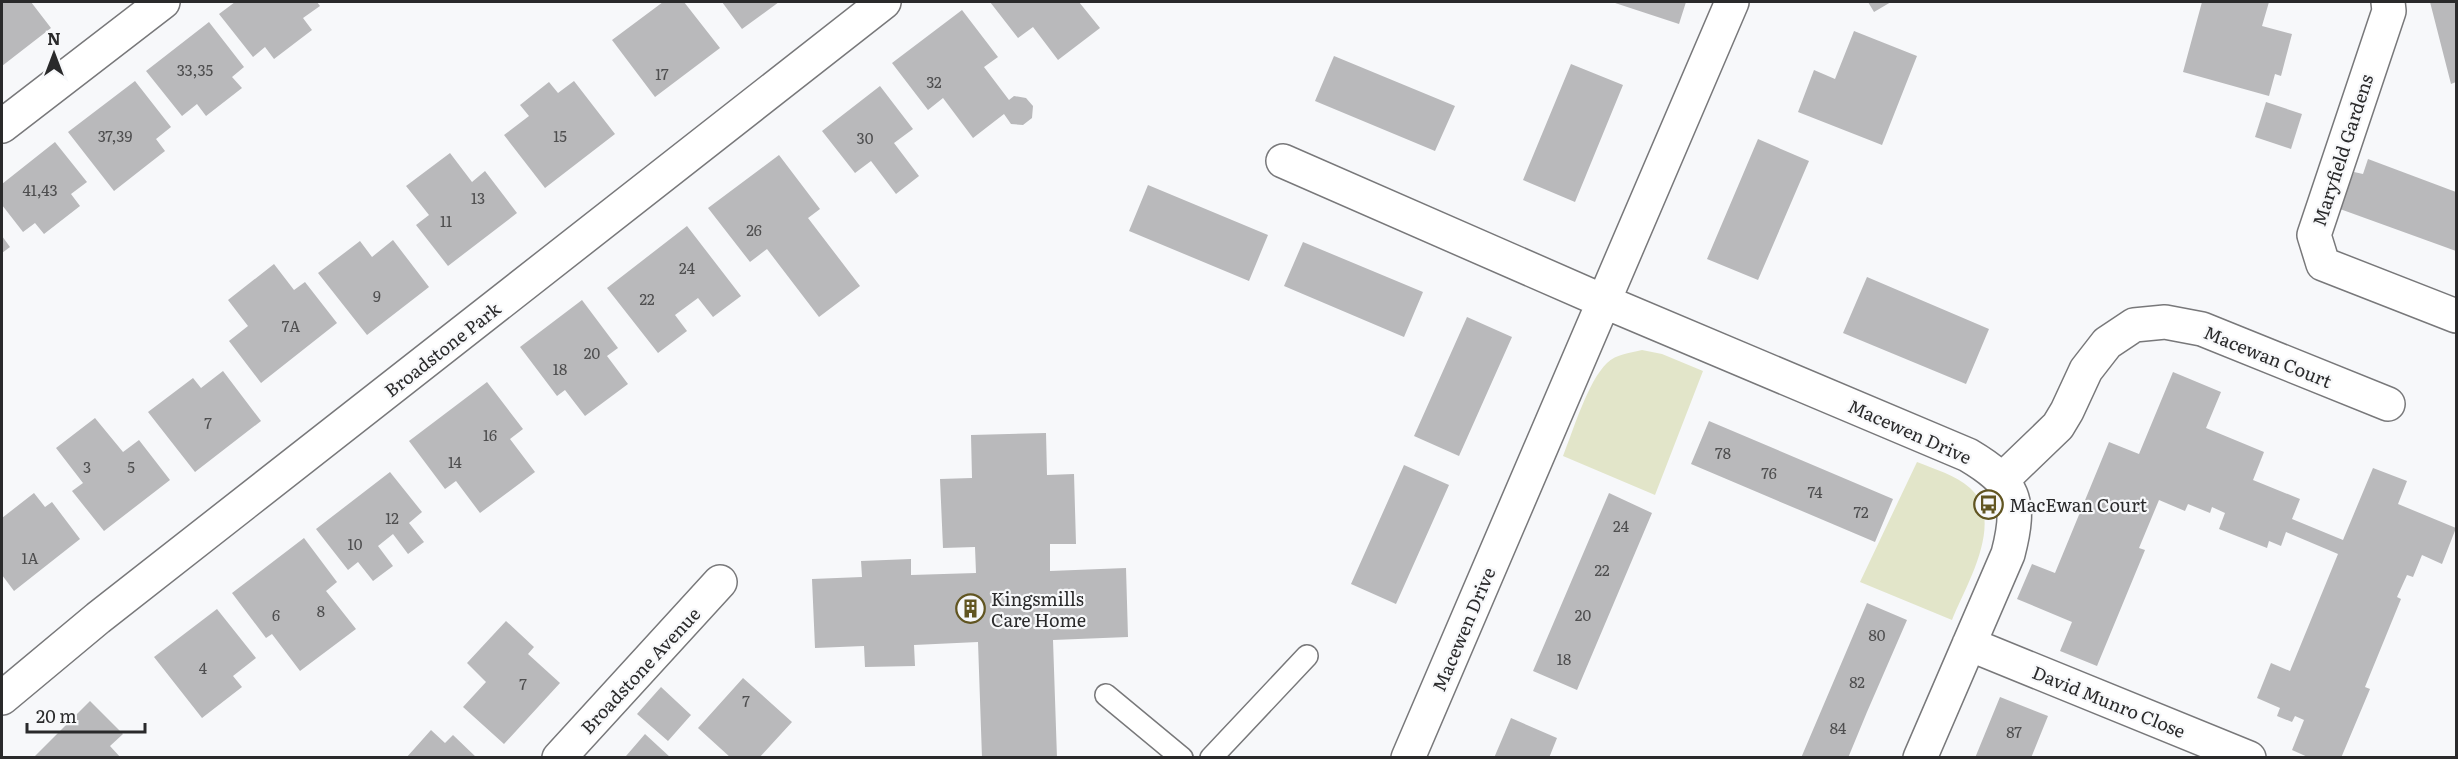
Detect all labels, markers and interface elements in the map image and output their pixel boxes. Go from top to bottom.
north arrow [24,24,84,84]
text: N [47,26,61,50]
house number: 33,35 [177,58,214,81]
house number: 17 [655,62,669,85]
house number: 32 [926,70,942,93]
street label: Maryfield Gardens [2305,70,2379,230]
house number: 37,39 [98,124,132,147]
house number: 15 [553,124,567,147]
house number: 30 [857,126,874,149]
house number: 41,43 [22,178,58,201]
house number: 13 [471,186,485,209]
house number: 11 [440,209,452,232]
house number: 26 [746,218,762,241]
house number: 24 [679,256,695,279]
house number: 9 [373,284,381,307]
house number: 22 [639,287,655,310]
street label: Broadstone Park [378,294,507,403]
house number: 7A [282,314,300,337]
street label: Macewan Court [2200,318,2337,394]
house number: 20 [584,341,600,364]
house number: 18 [553,357,567,380]
street label: Macewen Drive [1844,392,1976,470]
house number: 7 [204,411,212,434]
house number: 16 [483,423,497,446]
house number: 78 [1715,441,1731,464]
house number: 14 [448,450,462,473]
house number: 3 [83,455,91,478]
house number: 5 [127,455,135,478]
house number: 76 [1761,461,1777,484]
house number: 74 [1808,480,1822,503]
bus stop icon: MacEwan Court [1972,488,2004,520]
place label: MacEwan Court [2009,491,2148,518]
house number: 72 [1853,500,1869,523]
house number: 12 [385,506,399,529]
house number: 24 [1613,514,1629,537]
house number: 10 [348,532,363,555]
house number: 1A [21,546,39,569]
house number: 22 [1594,558,1610,581]
street label: Macewen Drive [1425,563,1501,695]
place label: Kingsmills Care Home [991,585,1086,633]
building icon: Kingsmills Care Home [954,592,986,624]
house number: 8 [317,599,325,622]
street label: Broadstone Avenue [574,601,706,739]
house number: 6 [272,603,280,626]
house number: 20 [1575,603,1591,626]
house number: 80 [1869,623,1886,646]
house number: 18 [1557,647,1571,670]
house number: 4 [199,656,207,679]
street label: David Munro Close [2028,658,2190,744]
house number: 82 [1849,670,1865,693]
house number: 7 [519,672,527,695]
house number: 7 [742,689,750,712]
scale bar [27,696,146,734]
text: 20 m [36,702,77,729]
house number: 84 [1830,716,1846,739]
house number: 87 [2006,720,2022,743]

